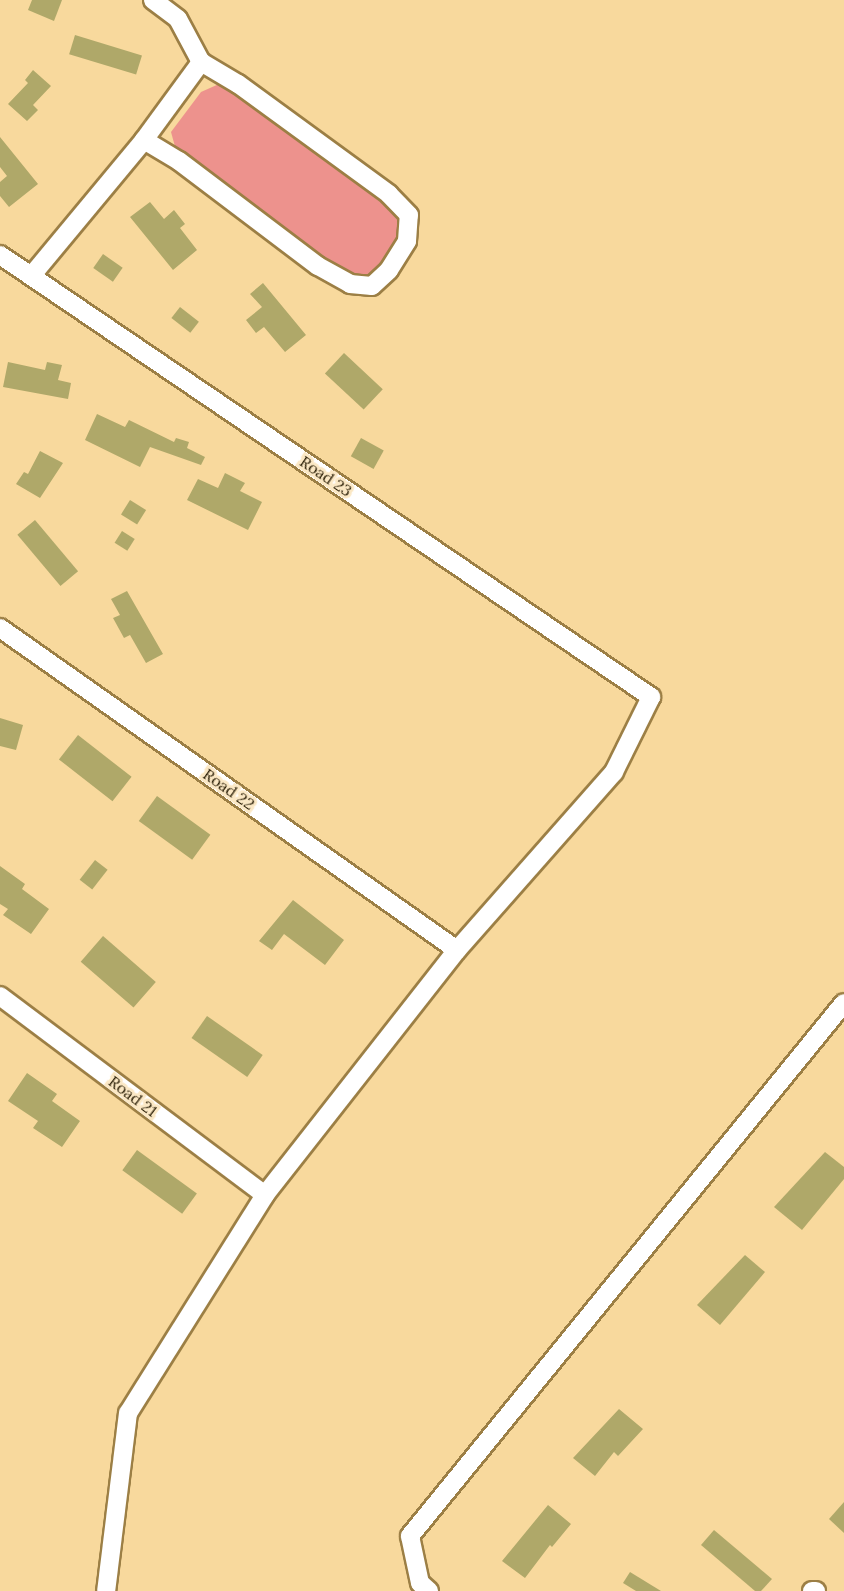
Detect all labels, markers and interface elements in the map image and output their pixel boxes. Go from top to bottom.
street label: Road 23 [296,452,356,500]
street label: Road 22 [200,764,258,814]
street label: Road 21 [105,1072,161,1120]

